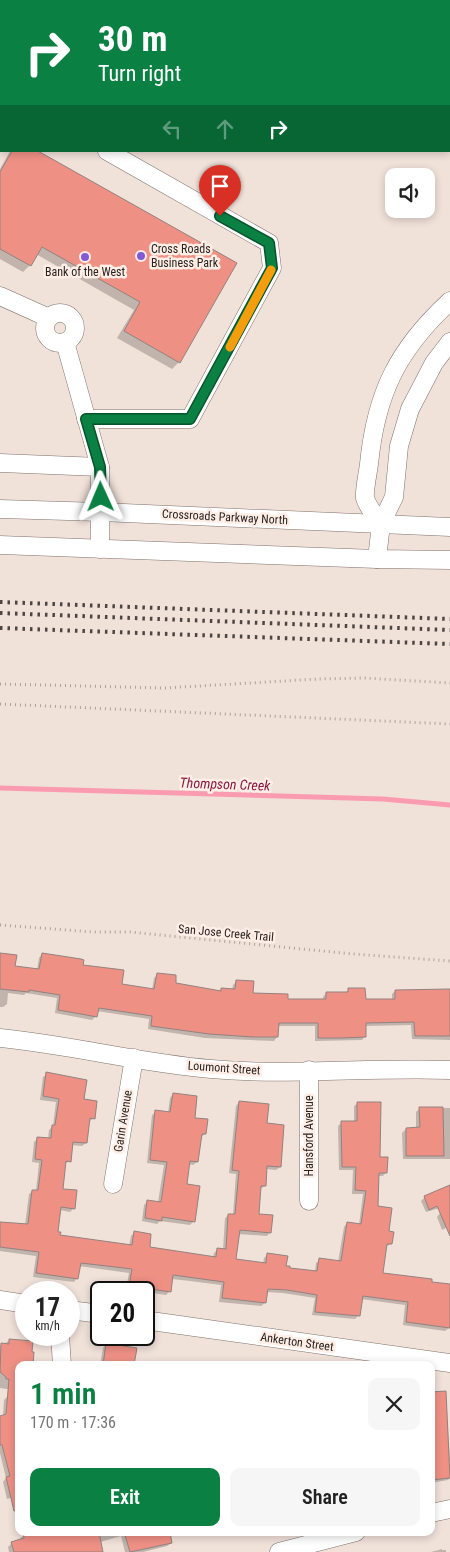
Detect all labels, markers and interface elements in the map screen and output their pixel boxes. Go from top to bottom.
text: 30 m [98,19,167,60]
icon: right [15,20,80,85]
text: Turn right [98,61,181,86]
icon: left [158,115,186,143]
icon: ahead [211,115,239,143]
icon: right [264,115,292,143]
pin [199,165,241,216]
map controls [385,168,435,218]
button: sound [385,168,435,218]
icon: arrive [206,172,234,200]
place label: Cross Roads Business Park [151,242,219,270]
marker: Cross Roads Business Park [135,250,147,262]
marker: Bank of the West [79,251,91,263]
place label: Bank of the West [45,265,126,279]
position arrow [74,470,126,522]
street label: Crossroads Parkway North [162,507,289,527]
water label: Thompson Creek [179,774,271,794]
street label: San Jose Creek Trail [177,922,275,944]
street label: Loumont Street [187,1058,261,1078]
street label: Garin Avenue [111,1089,135,1153]
street label: Hansford Avenue [302,1095,316,1177]
speed limit sign: 20 [90,1281,155,1346]
text: 17 [35,1293,60,1322]
text: km/h [35,1319,60,1333]
street label: Ankerton Street [260,1330,335,1354]
text: 1 min [30,1376,96,1411]
button: close [368,1378,420,1430]
text: 170 m · 17:36 [30,1413,116,1432]
button: Exit [30,1468,220,1526]
button: Share [230,1468,420,1526]

